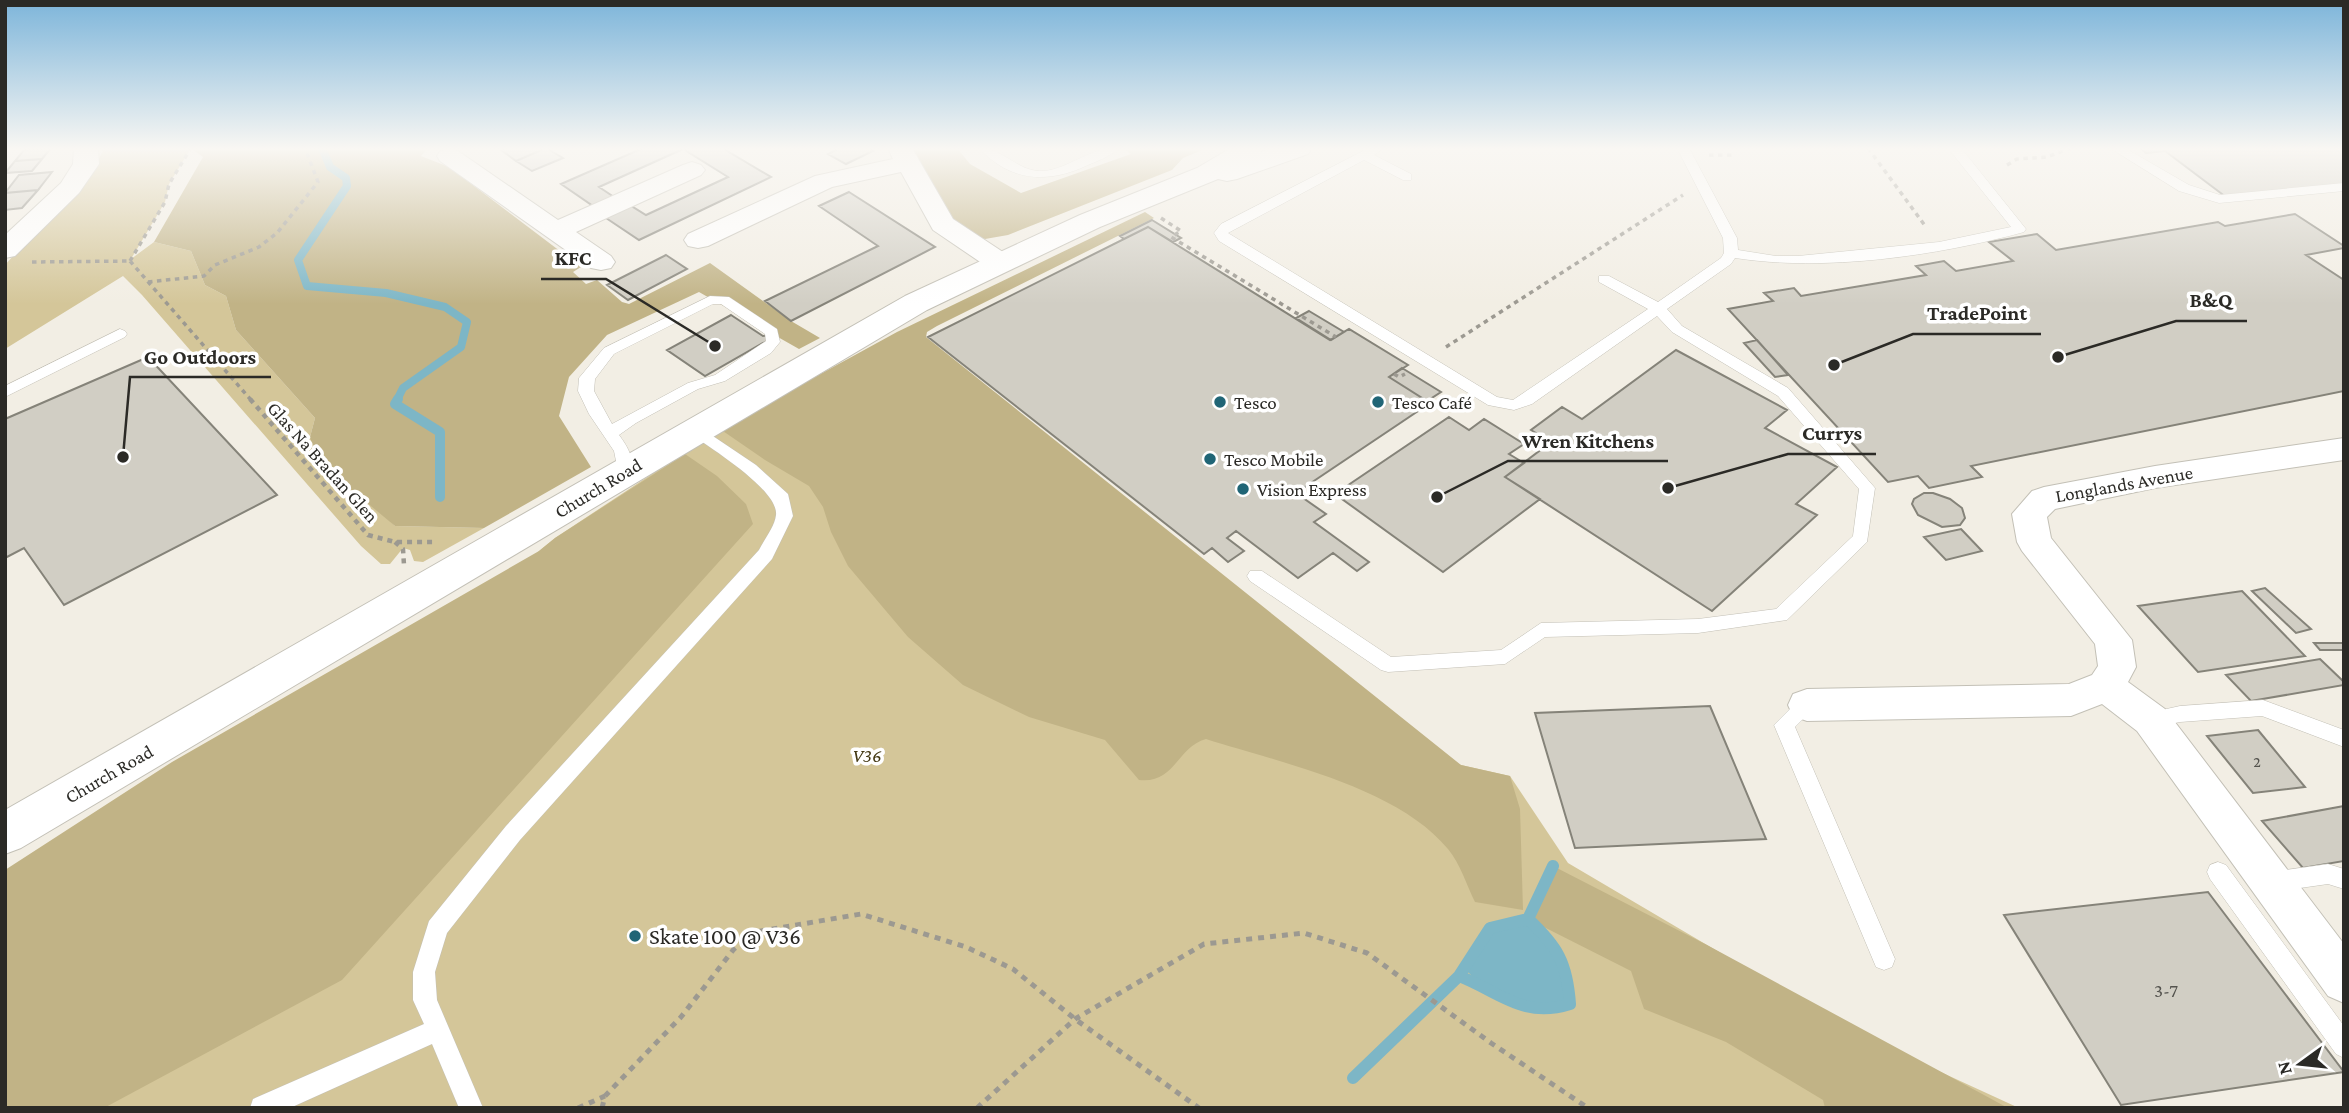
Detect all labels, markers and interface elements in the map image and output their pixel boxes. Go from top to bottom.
callout: KFC [541,237,606,279]
text: KFC [554,246,592,270]
callout: B&Q [2176,279,2247,321]
text: B&Q [2190,288,2234,312]
callout: TradePoint [1913,292,2041,334]
text: TradePoint [1927,301,2027,325]
callout: Go Outdoors [130,335,271,377]
text: Go Outdoors [144,345,257,369]
place label: Tesco [1234,392,1277,413]
place label: Tesco Café [1392,392,1472,413]
marker: Tesco [1212,394,1228,410]
marker: Tesco Café [1370,394,1386,410]
street label: Glas Na Bradan Glen [263,397,383,527]
callout: Currys [1788,412,1876,454]
callout: Wren Kitchens [1508,419,1668,461]
text: Currys [1802,421,1863,445]
text: Wren Kitchens [1521,429,1654,453]
place label: Tesco Mobile [1224,449,1323,470]
marker: Tesco Mobile [1202,451,1218,467]
street label: Church Road [551,454,645,522]
street label: Longlands Avenue [2054,462,2194,506]
place label: Vision Express [1257,479,1367,500]
marker: Vision Express [1235,481,1251,497]
street label: Church Road [61,740,157,808]
park label: V36 [852,745,882,766]
house number: 2 [2253,753,2261,770]
place label: Skate 100 @ V36 [649,923,801,949]
marker: Skate 100 @ V36 [627,928,643,944]
house number: 3-7 [2154,980,2178,1001]
north arrow [2265,1029,2335,1099]
text: N [2272,1059,2296,1077]

